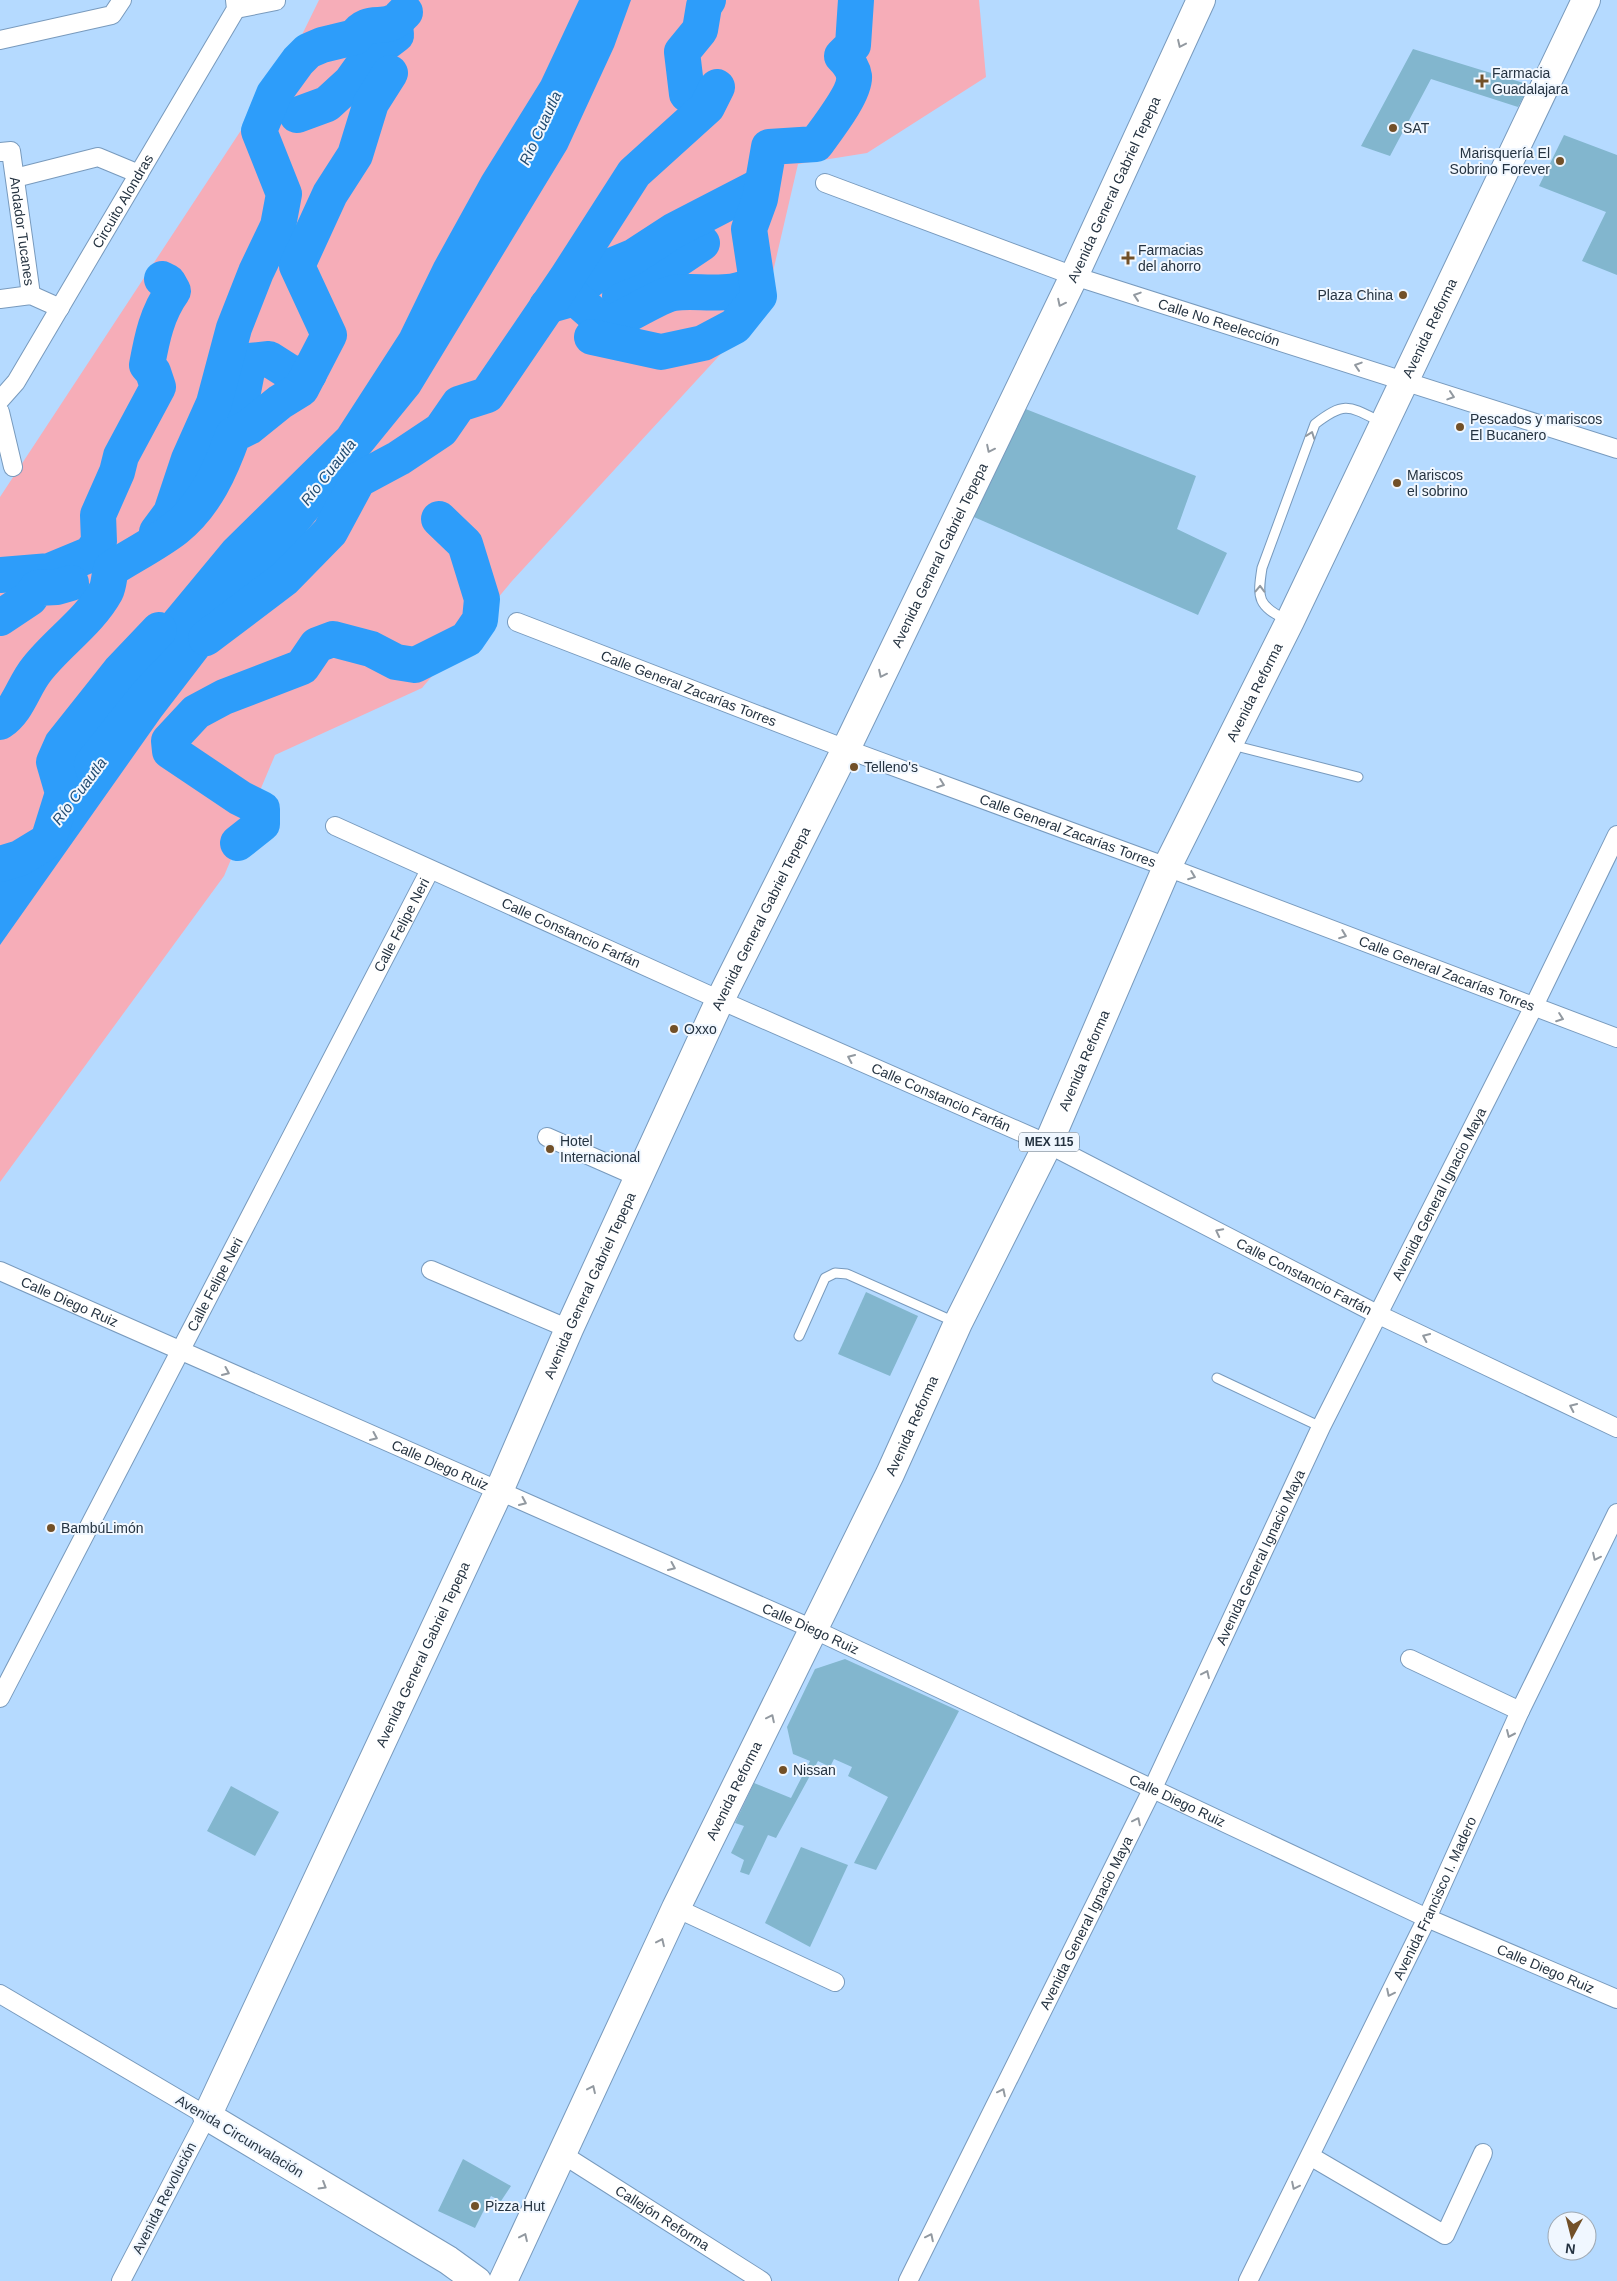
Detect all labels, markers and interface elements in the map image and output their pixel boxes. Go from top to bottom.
one-way arrow [1176,39,1187,48]
place label: Farmacia Guadalajara [1492,65,1568,97]
marker: Farmacia Guadalajara [1476,75,1488,87]
water label: Río Cuautla [516,89,564,167]
street label: Avenida General Gabriel Tepepa [1064,94,1164,285]
place label: SAT [1403,120,1430,136]
marker: SAT [1387,122,1399,134]
place label: Marisquería El Sobrino Forever [1450,145,1550,177]
street label: Circuito Alondras [89,151,156,251]
marker: Marisquería El Sobrino Forever [1554,155,1566,167]
street label: Andador Tucanes [7,176,38,287]
place label: Farmacias del ahorro [1138,242,1203,274]
marker: Farmacias del ahorro [1122,252,1134,264]
street label: Avenida Reforma [1399,276,1460,380]
place label: Plaza China [1318,287,1393,303]
marker: Plaza China [1397,289,1409,301]
one-way arrow [1133,291,1141,301]
street label: Calle No Reelección [1156,295,1282,349]
one-way arrow [1057,298,1067,307]
one-way arrow [1354,362,1363,372]
one-way arrow [1446,390,1455,400]
place label: Pescados y mariscos El Bucanero [1470,411,1602,443]
marker: Pescados y mariscos El Bucanero [1454,421,1466,433]
one-way arrow [1305,431,1315,440]
water label: Río Cuautla [297,436,359,508]
one-way arrow [986,444,996,453]
street label: Avenida General Gabriel Tepepa [888,460,991,650]
place label: Mariscos el sobrino [1407,467,1468,499]
marker: Mariscos el sobrino [1391,477,1403,489]
one-way arrow [1255,584,1265,592]
street label: Avenida Reforma [1223,640,1286,744]
street label: Calle General Zacarías Torres [599,647,779,729]
one-way arrow [877,669,888,678]
water label: Río Cuautla [48,754,110,828]
place label: Telleno's [864,759,918,775]
marker: Telleno's [848,761,860,773]
one-way arrow [936,778,944,788]
street label: Calle General Zacarías Torres [977,791,1158,870]
street label: Avenida General Gabriel Tepepa [708,824,814,1013]
one-way arrow [1187,870,1196,880]
street label: Calle Felipe Neri [370,875,432,975]
street label: Calle Constancio Farfán [499,894,643,971]
one-way arrow [1338,929,1347,939]
street label: Calle General Zacarías Torres [1357,933,1537,1014]
street label: Avenida Reforma [1055,1007,1113,1113]
one-way arrow [1556,1012,1564,1022]
place label: Oxxo [684,1021,717,1037]
marker: Oxxo [668,1023,680,1035]
one-way arrow [847,1053,856,1064]
street label: Calle Constancio Farfán [869,1060,1013,1135]
street label: Avenida General Ignacio Maya [1389,1105,1489,1283]
road number: MEX 115 [1019,1132,1079,1152]
place label: Hotel Internacional [560,1133,640,1165]
marker: Hotel Internacional [544,1143,556,1155]
street label: Avenida General Gabriel Tepepa [541,1190,639,1381]
one-way arrow [1215,1228,1224,1238]
street label: Calle Felipe Neri [184,1235,246,1334]
street label: Calle Constancio Farfán [1234,1235,1375,1318]
street label: Calle Diego Ruiz [19,1273,121,1330]
one-way arrow [1422,1333,1431,1343]
one-way arrow [221,1365,230,1376]
street label: Avenida Reforma [882,1373,941,1478]
one-way arrow [1569,1403,1578,1413]
one-way arrow [369,1430,378,1441]
street label: Calle Diego Ruiz [389,1437,491,1493]
street label: Avenida General Ignacio Maya [1213,1467,1308,1647]
one-way arrow [518,1496,527,1506]
place label: BambúLimón [61,1520,144,1536]
marker: BambúLimón [45,1522,57,1534]
one-way arrow [1591,1552,1602,1561]
street label: Avenida General Gabriel Tepepa [372,1559,473,1750]
one-way arrow [667,1561,676,1572]
street label: Calle Diego Ruiz [760,1600,862,1658]
one-way arrow [1200,1670,1210,1679]
one-way arrow [765,1714,775,1723]
one-way arrow [1506,1729,1516,1738]
street label: Avenida Reforma [703,1738,765,1843]
place label: Nissan [793,1762,836,1778]
marker: Nissan [777,1764,789,1776]
street label: Calle Diego Ruiz [1127,1771,1228,1830]
street label: Avenida Francisco I. Madero [1390,1814,1480,1982]
one-way arrow [1131,1817,1141,1826]
street label: Avenida General Ignacio Maya [1036,1833,1136,2012]
one-way arrow [654,1938,665,1947]
street label: Calle Diego Ruiz [1495,1941,1597,1996]
one-way arrow [1386,1988,1396,1997]
one-way arrow [586,2085,596,2094]
one-way arrow [996,2088,1006,2097]
street label: Avenida Circunvalación [173,2092,307,2180]
street label: Avenida Revolución [129,2139,199,2257]
one-way arrow [318,2179,327,2189]
one-way arrow [1291,2181,1301,2190]
street label: Callejón Reforma [612,2182,713,2254]
place label: Pizza Hut [485,2198,545,2214]
marker: Pizza Hut [469,2200,481,2212]
north arrow [1547,2211,1597,2261]
one-way arrow [518,2233,528,2242]
one-way arrow [923,2234,933,2243]
text: N [1564,2240,1576,2257]

